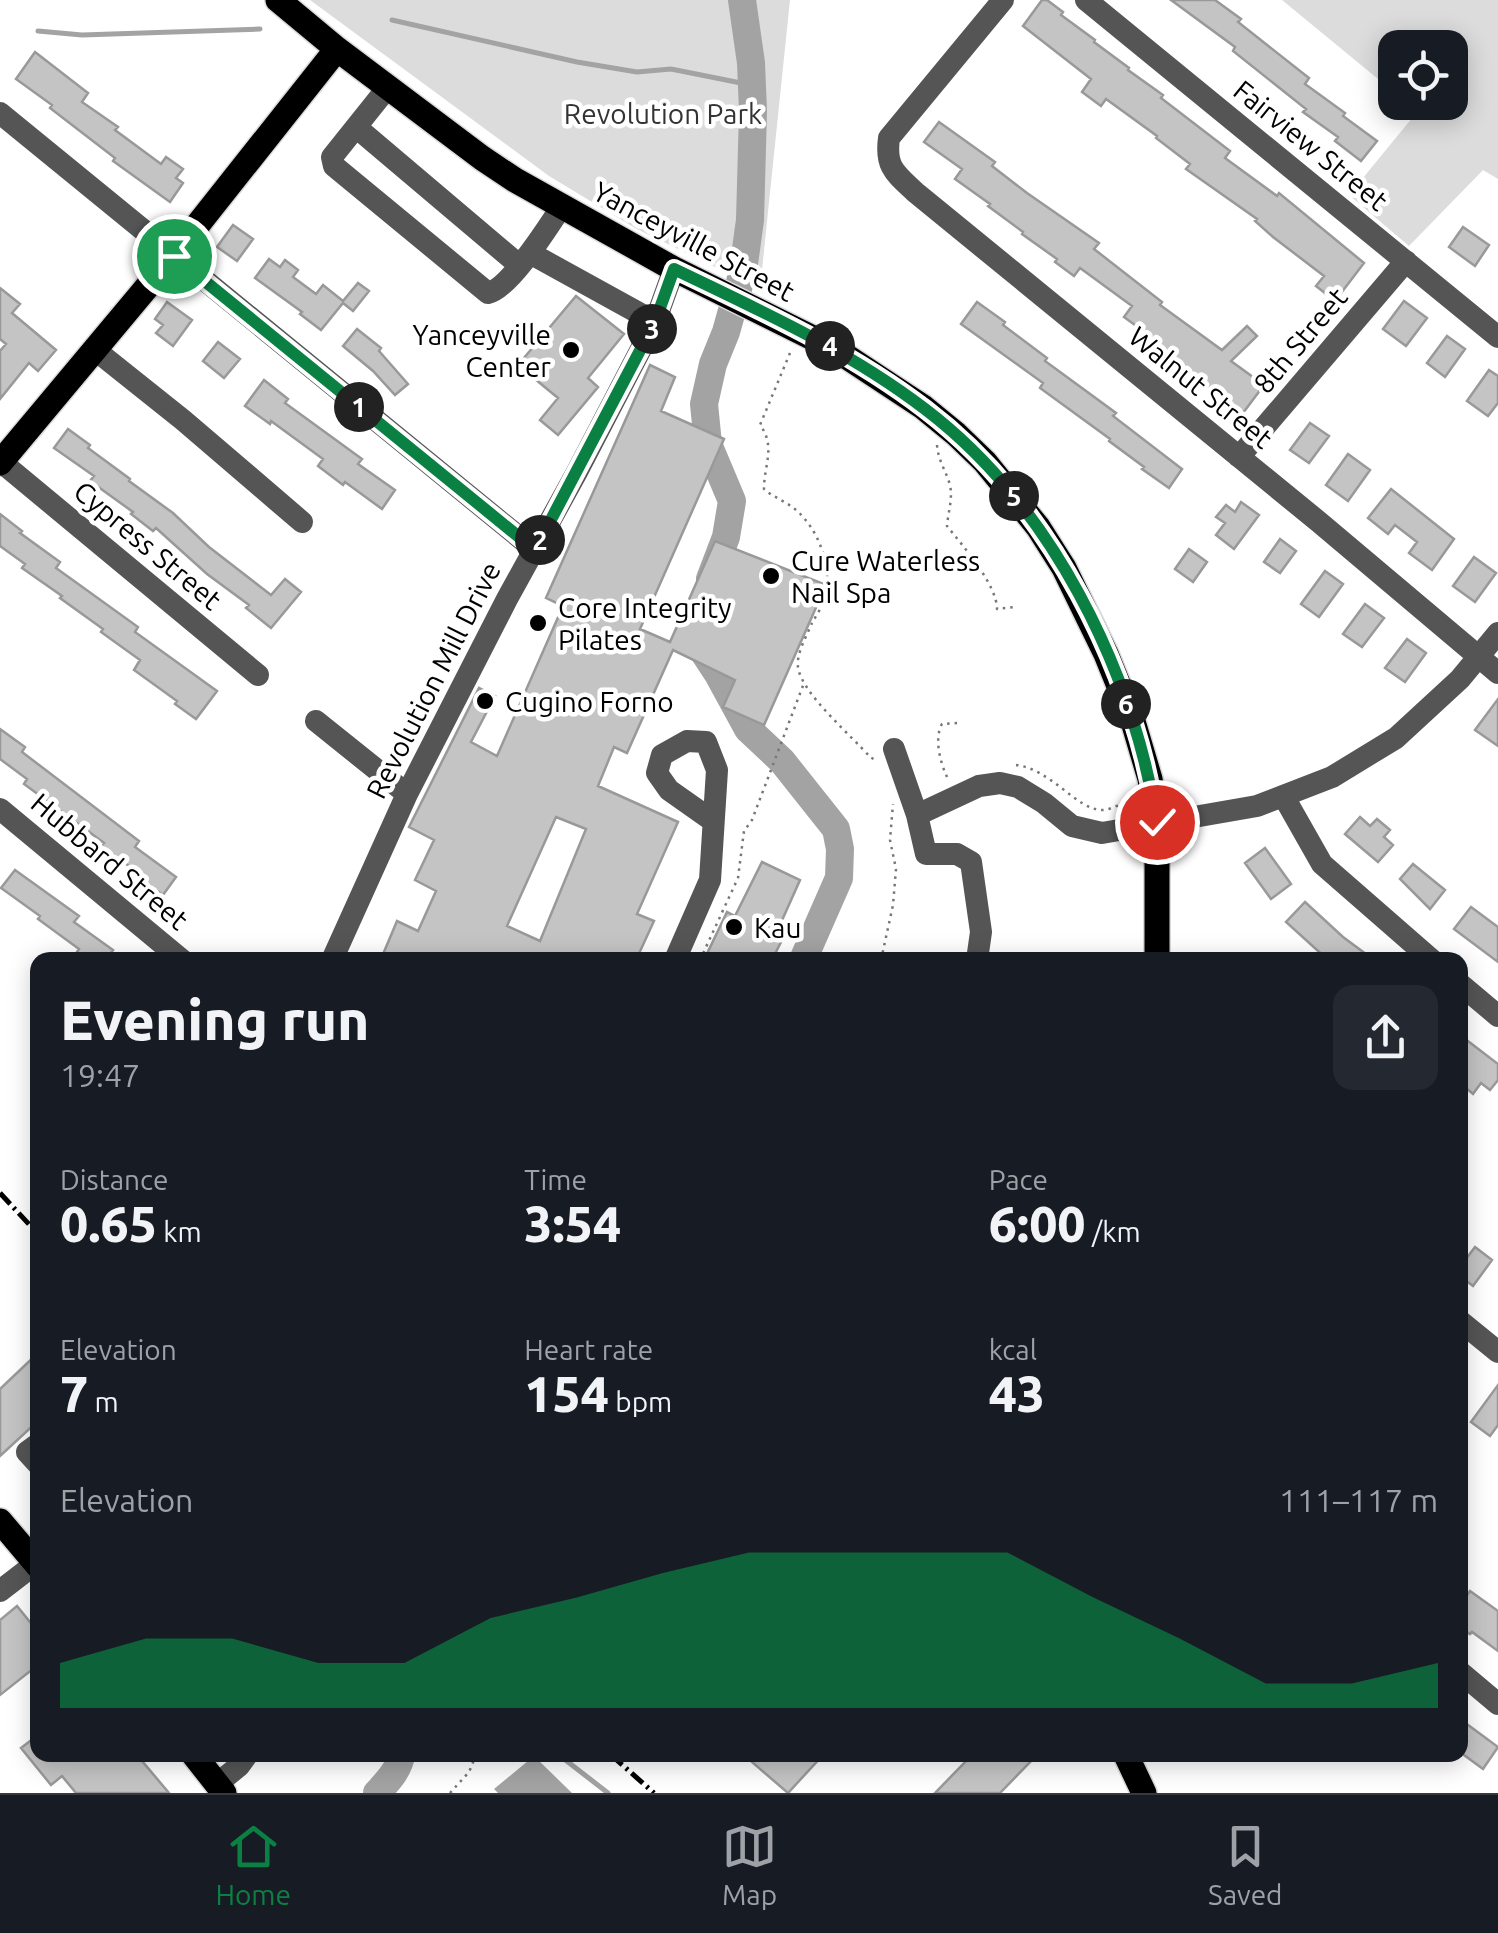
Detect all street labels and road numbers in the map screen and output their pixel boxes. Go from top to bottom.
street label: Fairview Street [1228,74,1394,216]
street label: Yanceyville Street [588,175,800,307]
street label: 8th Street [1247,281,1353,399]
street label: Walnut Street [1123,320,1279,454]
street label: Cypress Street [68,475,228,615]
street label: Revolution Mill Drive [360,557,506,803]
street label: Hubbard Street [26,787,194,935]

